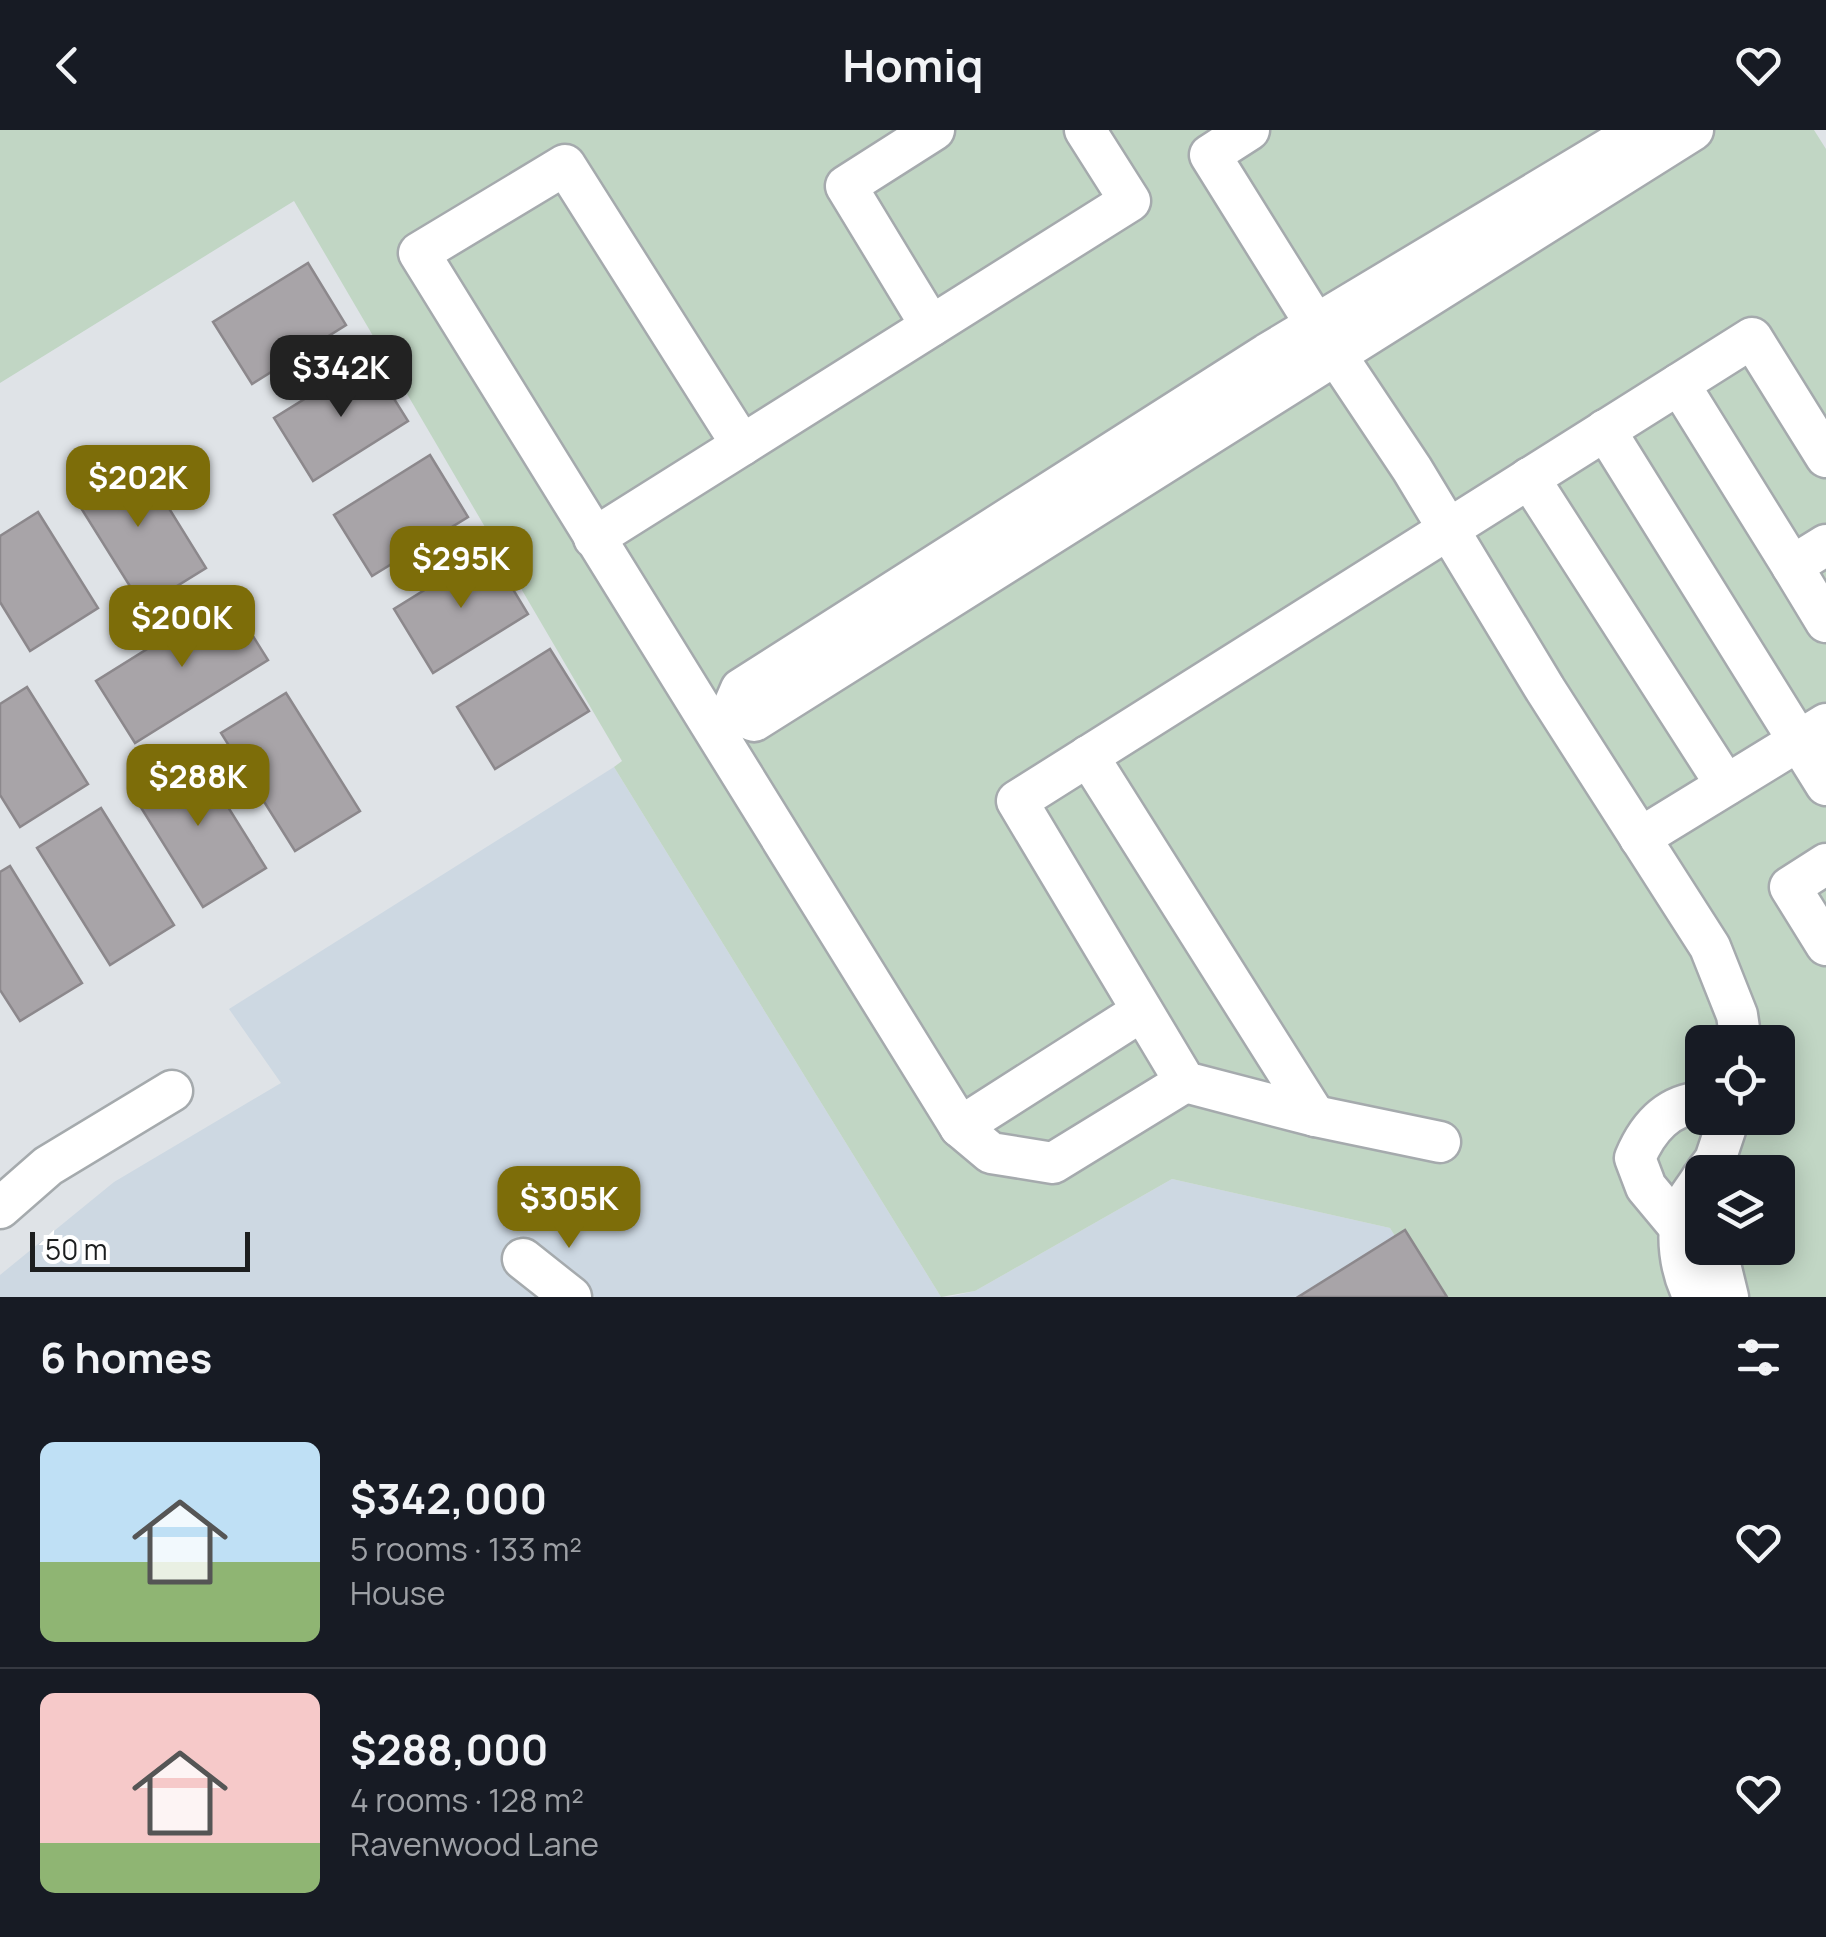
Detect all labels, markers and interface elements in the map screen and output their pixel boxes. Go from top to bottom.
text: Homiq [842,34,984,96]
icon: back [40,38,95,93]
icon: heart [1731,38,1786,93]
pin: $342K [271,335,411,420]
text: $342K [292,345,390,389]
pin: $202K [68,445,208,530]
text: $202K [88,455,188,499]
pin: $295K [391,526,531,611]
text: $295K [412,536,510,580]
pin: $200K [112,585,252,670]
text: $200K [131,595,233,639]
pin: $288K [128,744,268,829]
text: $288K [148,754,248,798]
map controls [1685,1025,1795,1265]
button: locate [1685,1025,1795,1135]
button: layers [1685,1155,1795,1265]
pin: $305K [499,1166,639,1251]
text: $305K [519,1176,619,1220]
scale bar [30,1227,250,1272]
text: 50 m [45,1230,108,1268]
text: 6 homes [40,1328,212,1386]
icon: filters [1731,1330,1786,1385]
text: $342,000 [350,1469,547,1527]
icon: home [120,1482,240,1602]
icon: heart [1731,1515,1786,1570]
text: 5 rooms · 133 m² [350,1527,582,1571]
text: House [350,1571,445,1615]
text: $288,000 [350,1720,549,1778]
icon: home [120,1733,240,1853]
icon: heart [1731,1766,1786,1821]
text: 4 rooms · 128 m² [350,1778,584,1822]
text: Ravenwood Lane [350,1822,599,1866]

